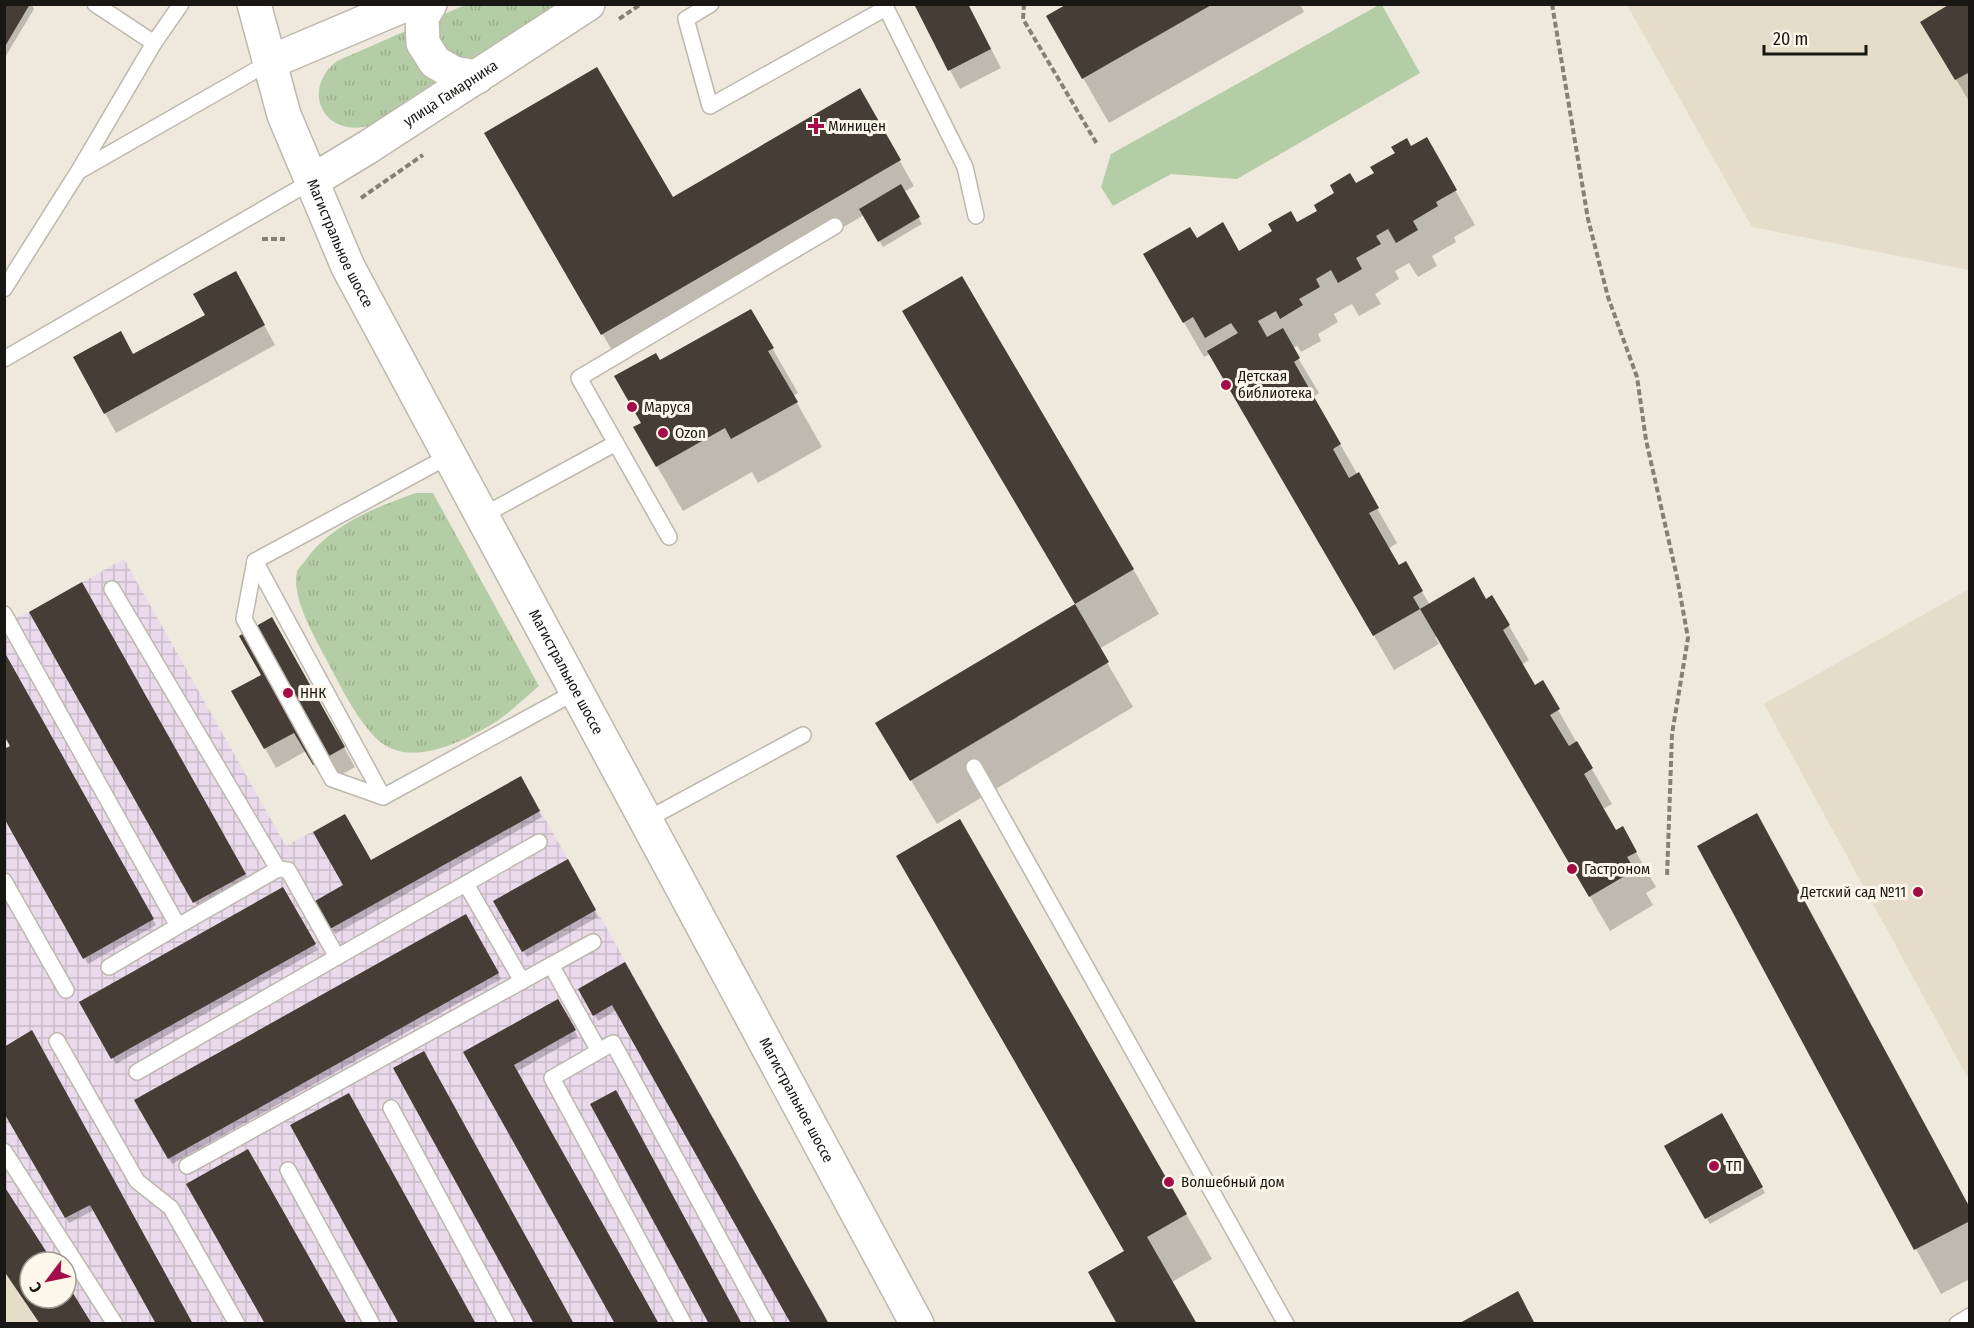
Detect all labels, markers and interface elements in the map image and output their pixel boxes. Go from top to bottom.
scale bar [1764,18,1866,56]
text: 20 m [1773,28,1808,50]
street label: улица Гамарника [400,56,501,130]
place label: Миницен [828,117,886,135]
marker: Миницен [809,119,823,133]
street label: Магистральное шоссе [303,176,377,311]
place label: Детская библиотека [1237,367,1312,402]
marker: Детская библиотека [1219,378,1233,392]
place label: Маруся [644,398,690,416]
marker: Маруся [625,400,639,414]
place label: Ozon [675,424,706,442]
marker: Ozon [656,426,670,440]
street label: Магистральное шоссе [525,606,607,738]
place label: ННК [300,684,326,702]
marker: ННК [281,686,295,700]
place label: Гастроном [1584,860,1650,878]
marker: Гастроном [1565,862,1579,876]
place label: Детский сад №11 [1800,883,1906,901]
marker: Детский сад №11 [1911,885,1925,899]
street label: Магистральное шоссе [755,1034,837,1166]
place label: ТП [1726,1157,1742,1175]
marker: ТП [1707,1159,1721,1173]
place label: Волшебный дом [1181,1173,1285,1191]
marker: Волшебный дом [1162,1175,1176,1189]
north arrow [18,1250,78,1310]
text: С [25,1279,46,1296]

